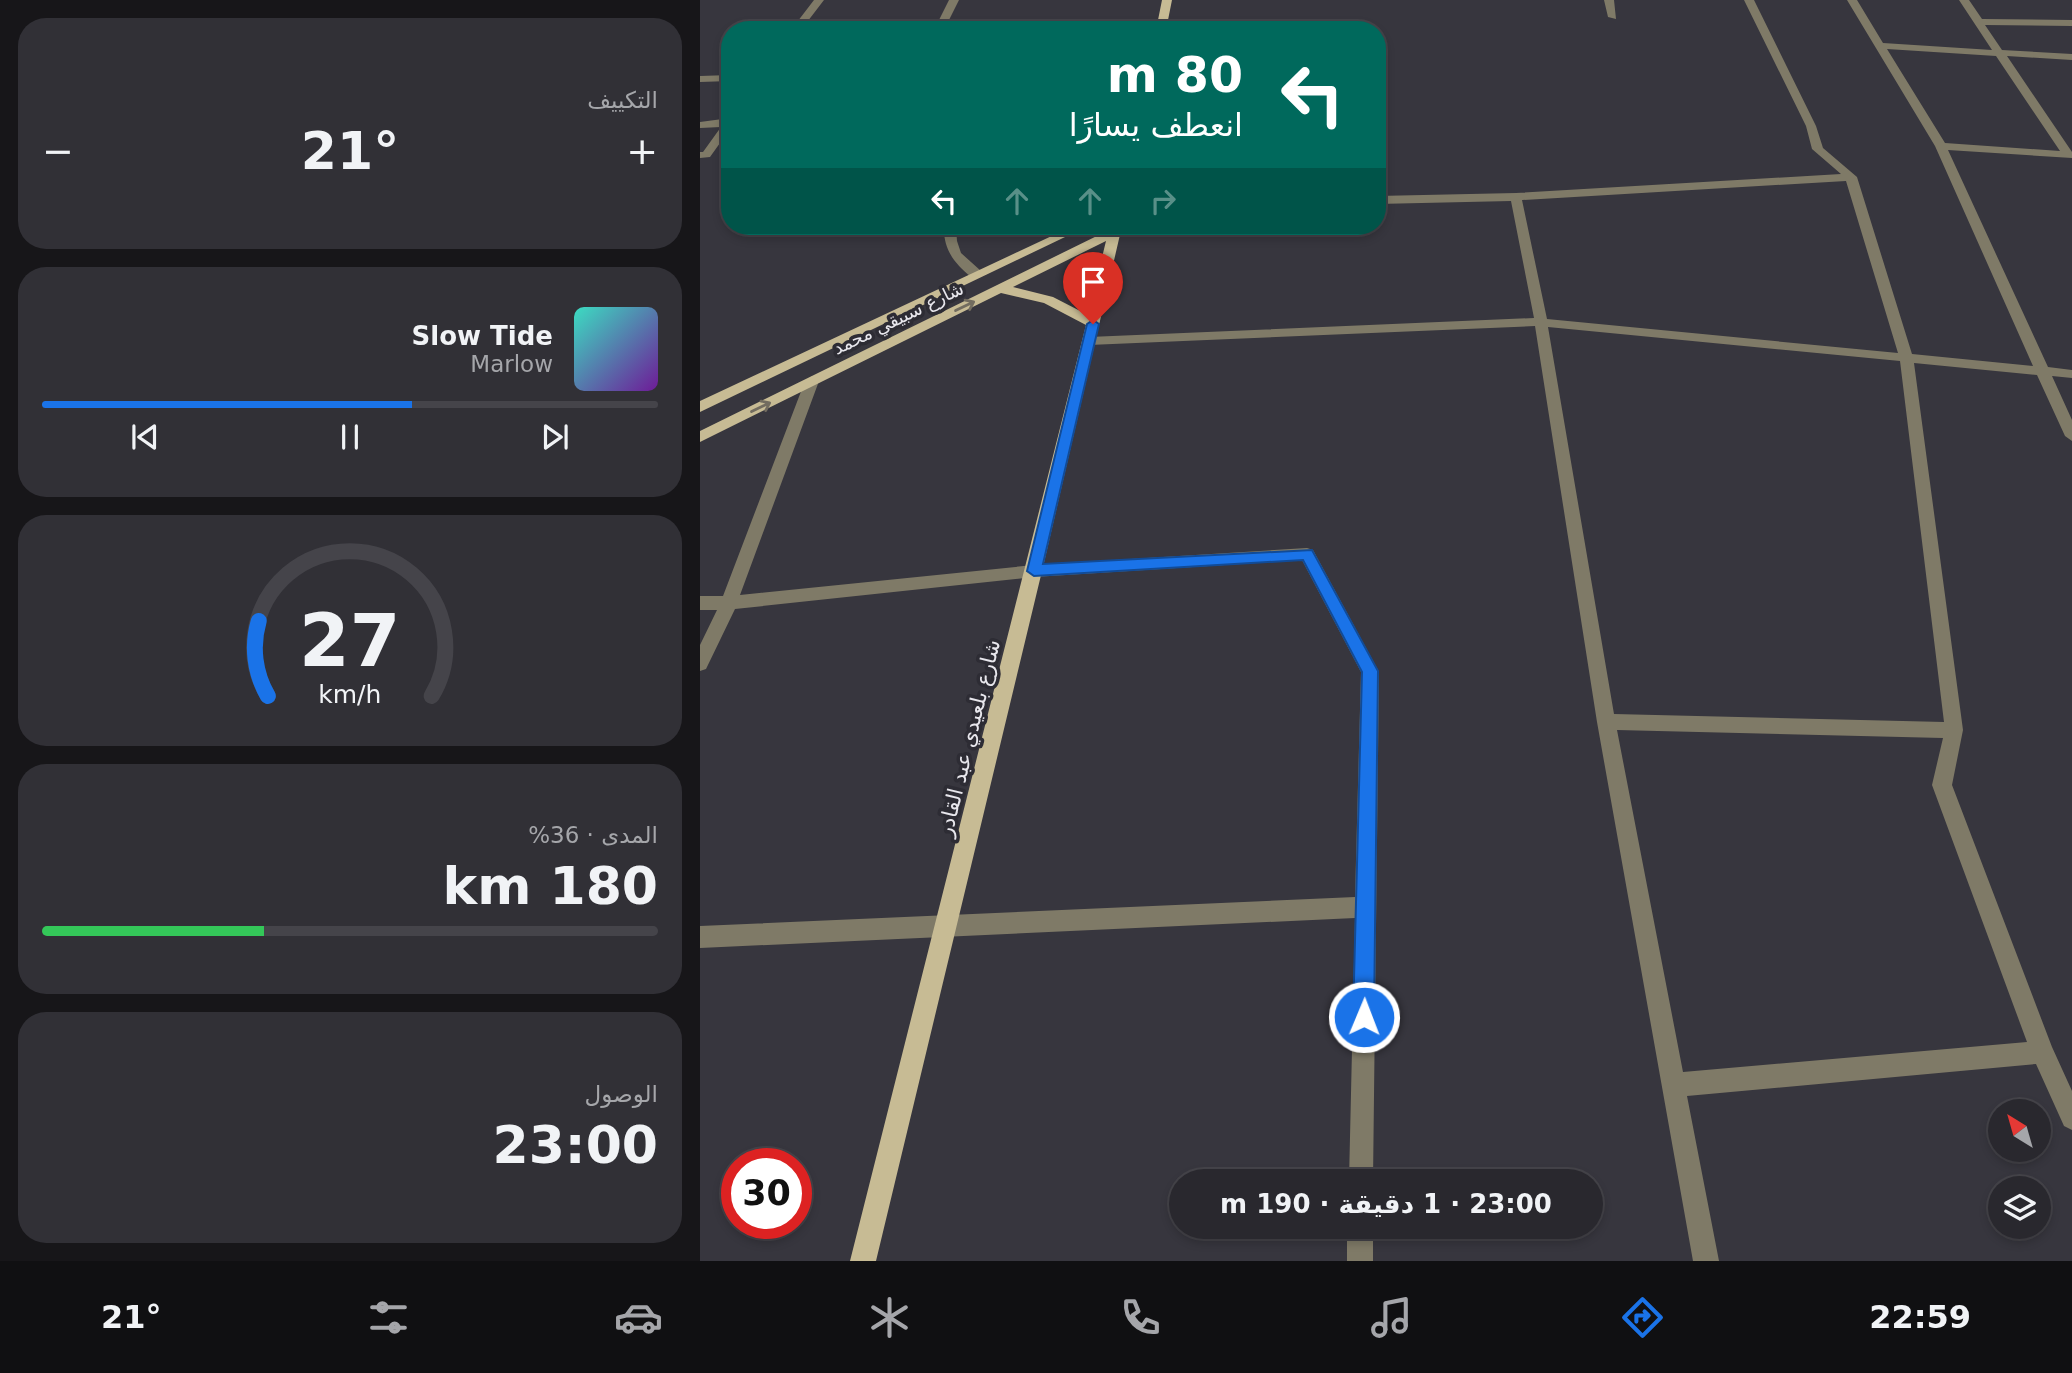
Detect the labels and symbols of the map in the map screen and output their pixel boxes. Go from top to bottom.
pin [1063,252,1123,324]
street label: شارع سبيقي محمد [829,277,967,360]
one-way arrow [954,299,975,312]
one-way arrow [750,399,771,413]
street label: شارع بلعيدي عبد القادر [933,637,1005,840]
position arrow [1327,980,1401,1054]
north arrow [1988,1099,2051,1162]
speed limit sign: 30 [721,1148,812,1239]

